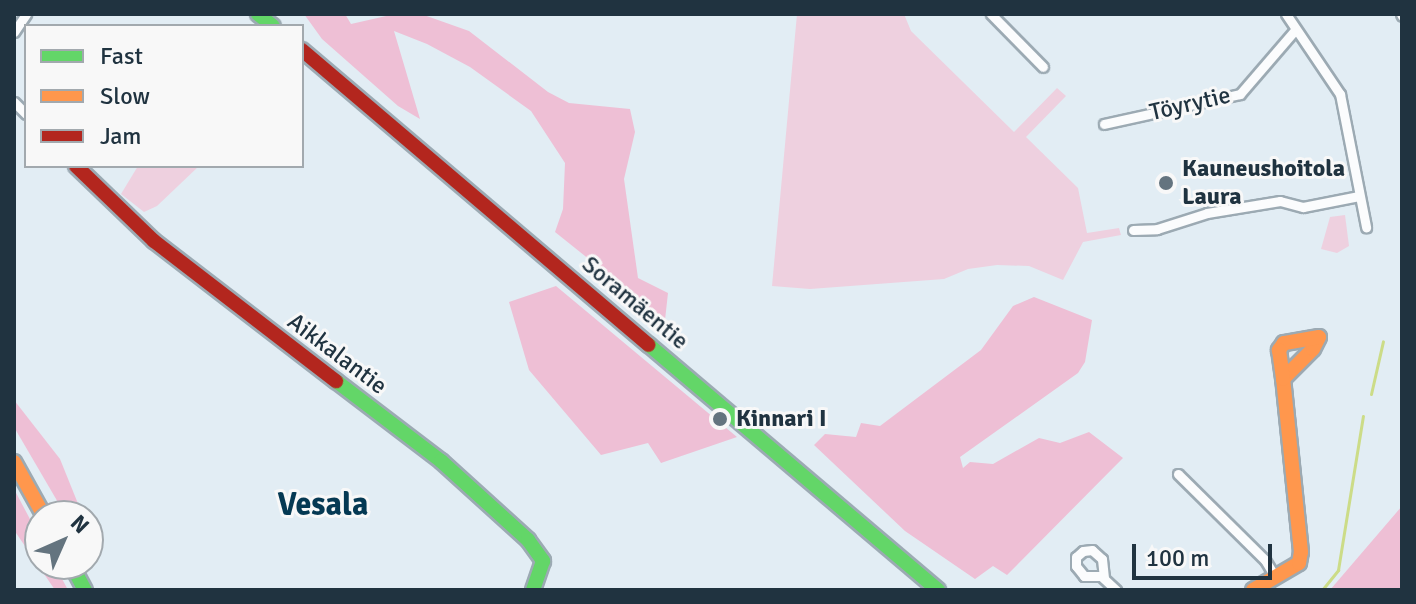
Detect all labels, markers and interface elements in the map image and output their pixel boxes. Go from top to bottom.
legend [24,24,304,168]
text: Fast [100,41,143,71]
text: Slow [100,81,150,111]
street label: Töyrytie [1147,81,1233,127]
text: Jam [100,121,141,151]
place label: Kauneushoitola Laura [1182,155,1345,211]
marker: Kauneushoitola Laura [1157,174,1175,192]
street label: Soramäentie [576,250,694,356]
street label: Aikkalantie [282,307,392,401]
place label: Kinnari I [736,405,827,433]
marker: Kinnari I [711,410,729,428]
district label: Vesala [278,486,368,524]
north arrow [24,500,104,580]
text: N [65,509,95,539]
scale bar [1136,528,1276,578]
text: 100 m [1146,543,1209,573]

